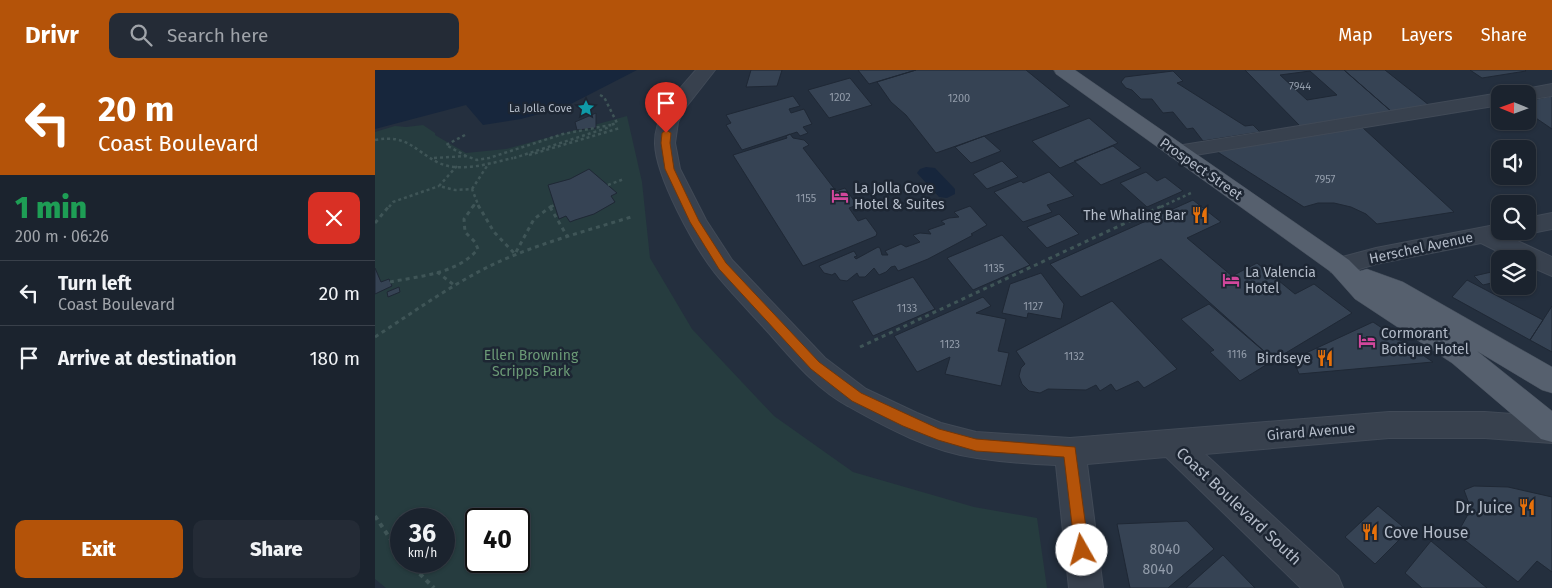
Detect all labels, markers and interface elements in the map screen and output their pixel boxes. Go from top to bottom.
search box [109,13,459,58]
text: Drivr [25,21,79,49]
icon: search [127,21,155,49]
text: Search here [167,24,268,47]
text: Map [1338,24,1373,46]
text: Layers [1401,24,1453,46]
text: Share [1481,24,1527,46]
house number: 7944 [1289,80,1311,93]
pin [645,82,687,133]
north arrow [1491,85,1536,130]
map controls [1491,85,1536,295]
text: 20 m [98,88,174,130]
icon: arrive [652,89,680,117]
icon: left [15,90,80,155]
house number: 1202 [829,91,851,104]
house number: 1200 [948,92,970,105]
place icon: La Jolla Cove [576,98,596,118]
place label: La Jolla Cove [509,102,572,115]
text: Coast Boulevard [98,130,259,157]
street label: Prospect Street [1156,134,1246,204]
button: sound [1491,140,1536,185]
house number: 7957 [1315,173,1335,186]
place label: La Jolla Cove Hotel & Suites [854,180,945,213]
hotel icon: La Jolla Cove Hotel & Suites [830,186,850,206]
text: 1 min [15,190,87,226]
button: close [308,192,360,244]
house number: 1155 [796,192,817,205]
button: search [1491,195,1536,240]
restaurant icon: The Whaling Bar [1190,205,1210,225]
place label: The Whaling Bar [1083,207,1187,224]
text: 200 m · 06:26 [15,227,109,246]
street label: Herschel Avenue [1368,229,1474,267]
button: layers [1491,250,1536,295]
house number: 1135 [984,262,1005,275]
place label: La Valencia Hotel [1245,264,1316,297]
hotel icon: La Valencia Hotel [1221,270,1241,290]
text: Turn left [58,272,132,295]
icon: left [15,279,43,307]
text: 20 m [319,282,360,305]
text: Coast Boulevard [58,295,175,314]
house number: 1127 [1023,300,1043,313]
house number: 1133 [897,302,917,315]
place label: Cormorant Botique Hotel [1381,325,1469,358]
hotel icon: Cormorant Botique Hotel [1357,331,1377,351]
house number: 1123 [940,338,960,351]
icon: arrive [15,344,43,372]
text: Arrive at destination [58,347,237,370]
text: 180 m [309,347,360,370]
park label: Ellen Browning Scripps Park [484,347,579,380]
house number: 1116 [1227,348,1247,361]
restaurant icon: Birdseye [1315,348,1335,368]
house number: 1132 [1064,350,1084,363]
place label: Birdseye [1257,350,1311,367]
street label: Girard Avenue [1266,420,1356,444]
street label: Coast Boulevard South [1173,443,1305,569]
restaurant icon: Dr. Juice [1517,497,1537,517]
place label: Dr. Juice [1455,498,1513,517]
speed limit sign: 40 [465,508,530,573]
text: 36 [409,519,436,549]
button: Exit [15,520,183,578]
button: Share [193,520,360,578]
restaurant icon: Cove House [1360,522,1380,542]
position arrow [1055,523,1107,575]
place label: Cove House [1384,523,1468,542]
house number: 8040 [1150,541,1181,558]
text: km/h [408,546,437,560]
house number: 8040 [1143,561,1174,578]

